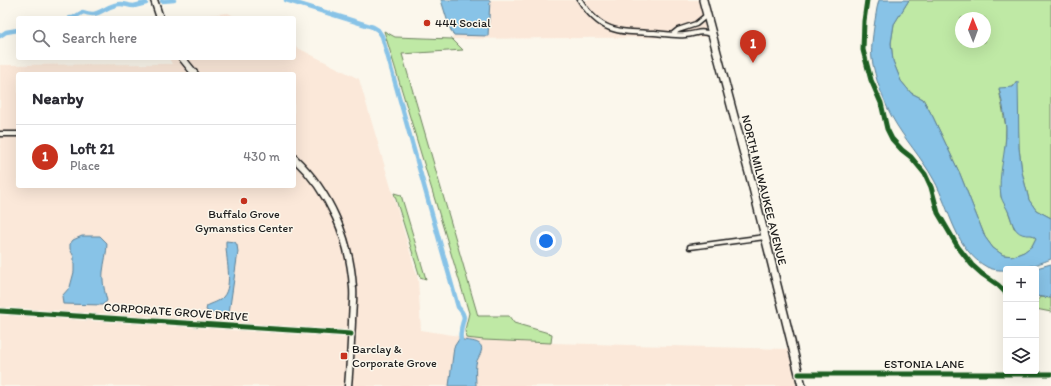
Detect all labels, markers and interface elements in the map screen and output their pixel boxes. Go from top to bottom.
north arrow [955,12,991,48]
search box [16,16,296,60]
place label: 444 Social [435,16,491,30]
marker: 444 Social [422,18,432,28]
icon: search [30,27,52,49]
text: Search here [62,29,137,47]
pin: 1 [740,30,766,63]
text: Nearby [32,88,84,108]
street label: NORTH MILWAUKEE AVENUE [739,113,790,267]
text: Loft 21 [70,140,115,158]
text: 1 [42,149,48,164]
text: 430 m [243,149,280,164]
text: Place [70,158,100,173]
marker: Buffalo Grove Gymanstics Center [239,196,249,206]
place label: Buffalo Grove Gymanstics Center [195,207,293,235]
your location [536,231,556,251]
map controls [1003,266,1039,374]
button: + [1003,266,1039,302]
street label: CORPORATE GROVE DRIVE [103,300,249,324]
button: − [1003,302,1039,338]
button: layers [1003,338,1039,374]
place label: Barclay & Corporate Grove [352,342,437,370]
marker: Barclay & Corporate Grove [339,351,349,361]
street label: ESTONIA LANE [884,357,964,371]

